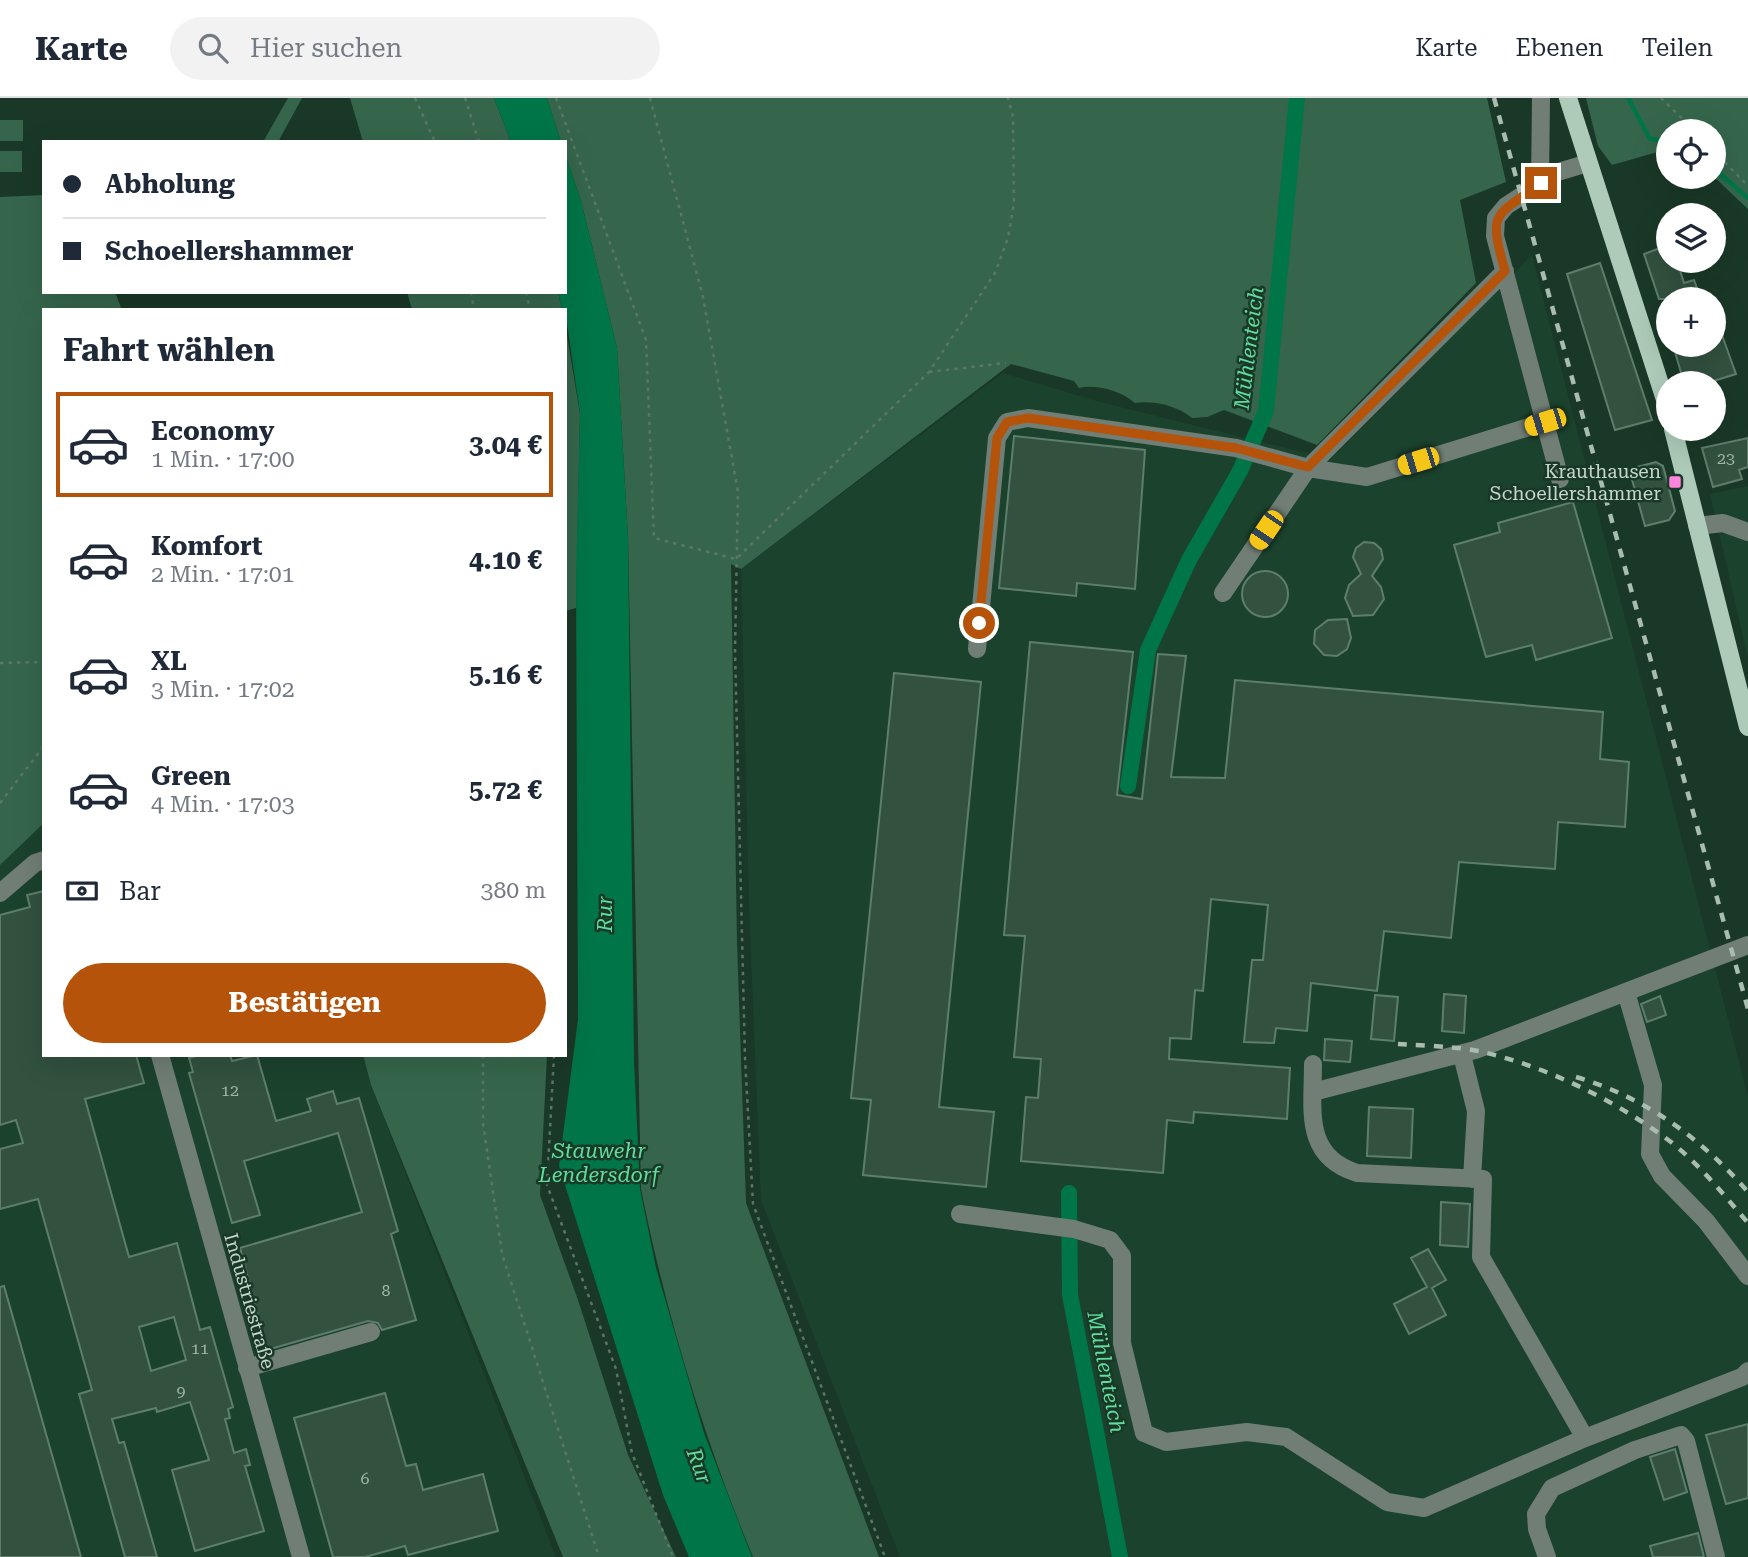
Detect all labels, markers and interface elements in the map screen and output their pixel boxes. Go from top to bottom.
search box [170,17,660,80]
text: Karte [35,29,128,68]
icon: search [194,29,232,67]
text: Hier suchen [250,33,402,63]
text: Karte [1415,34,1477,62]
text: Ebenen [1515,34,1604,62]
text: Teilen [1642,34,1713,62]
map controls [1656,119,1726,441]
button: locate [1656,119,1726,189]
route end [1525,167,1557,199]
text: Abholung [105,169,235,199]
button: layers [1656,203,1726,273]
text: Schoellershammer [105,236,354,266]
water label: Mühlenteich [1229,285,1268,412]
button: + [1656,287,1726,357]
text: Fahrt wählen [63,331,275,369]
button: − [1656,371,1726,441]
car [1522,406,1569,438]
icon: car [67,413,130,476]
text: Economy [151,416,274,446]
text: 3.04 € [469,430,542,460]
car [1395,445,1442,477]
text: 1 Min. · 17:00 [151,446,295,473]
house number: 23 [1717,449,1735,468]
place label: Krauthausen Schoellershammer [1490,460,1661,505]
marker: Krauthausen Schoellershammer [1667,474,1683,490]
car [1246,507,1287,553]
icon: car [67,528,130,591]
text: Komfort [151,531,263,561]
text: 4.10 € [469,545,542,575]
text: 2 Min. · 17:01 [151,561,295,588]
route start [963,607,995,639]
icon: car [67,643,130,706]
text: XL [151,646,187,676]
text: 5.16 € [469,660,542,690]
text: 3 Min. · 17:02 [151,676,295,703]
icon: car [67,758,130,821]
text: Green [151,761,231,791]
text: 5.72 € [469,775,542,805]
text: 4 Min. · 17:03 [151,791,295,818]
icon: cash [63,872,101,910]
text: Bar [119,876,161,906]
text: 380 m [481,877,546,904]
water label: Rur [593,896,617,933]
button: Bestätigen [63,963,546,1043]
house number: 12 [221,1081,239,1100]
water label: Stauwehr Lendersdorf [538,1139,662,1187]
street label: Industriestraße [219,1231,280,1372]
house number: 8 [382,1281,391,1300]
water label: Mühlenteich [1082,1308,1130,1435]
house number: 11 [191,1339,209,1358]
house number: 9 [177,1382,186,1401]
water label: Rur [681,1444,716,1487]
house number: 6 [361,1469,370,1488]

